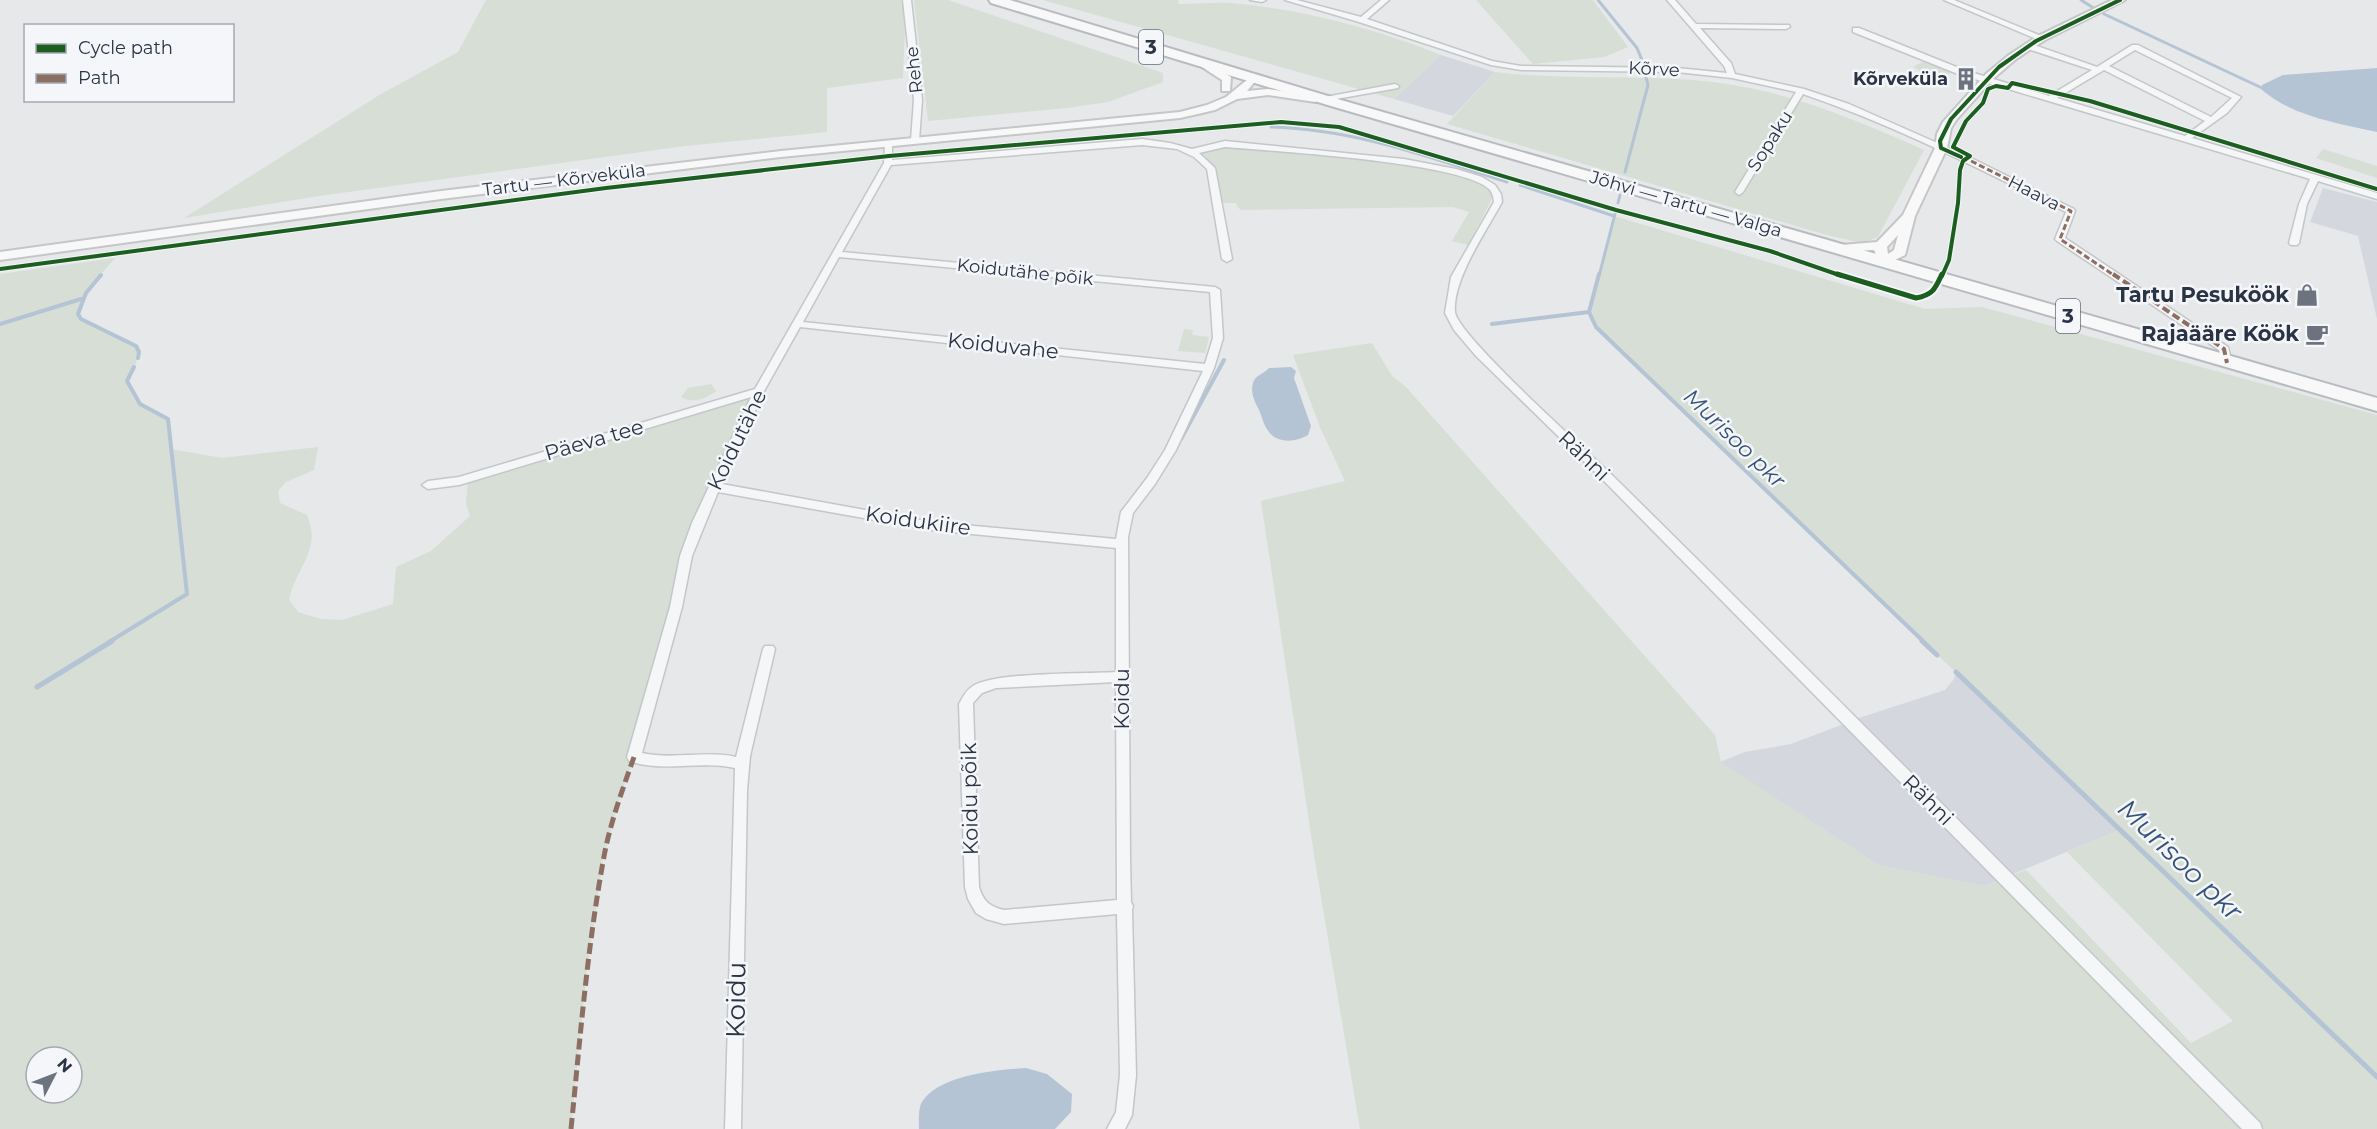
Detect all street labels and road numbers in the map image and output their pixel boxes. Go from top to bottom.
road number: 3 [1139,30,1163,64]
street label: Rehe [901,45,927,94]
street label: Kõrve [1628,57,1680,81]
street label: Sopaku [1743,106,1797,176]
street label: Tartu — Kõrveküla [481,159,647,201]
street label: Jõhvi — Tartu — Valga [1586,166,1785,242]
street label: Haava [2004,171,2064,215]
street label: Koidutähe põik [956,254,1095,290]
road number: 3 [2056,299,2080,333]
street label: Koiduvahe [946,327,1060,364]
street label: Koidutähe [701,385,772,494]
street label: Päeva tee [541,413,646,466]
street label: Rähni [1554,425,1615,486]
street label: Koidukiire [864,501,972,540]
street label: Koidu [1109,668,1134,730]
street label: Koidu põik [956,742,983,856]
street label: Rähni [1898,769,1959,830]
street label: Koidu [719,962,753,1038]

